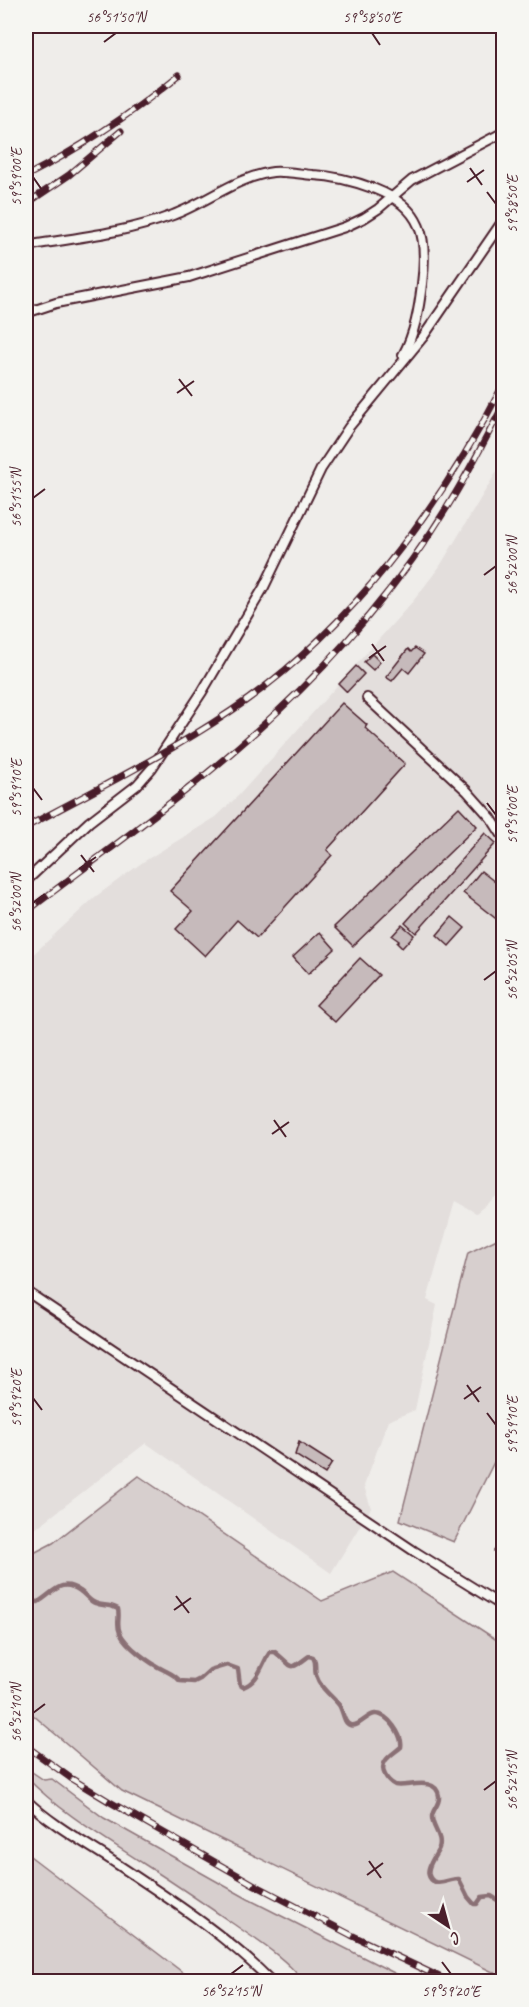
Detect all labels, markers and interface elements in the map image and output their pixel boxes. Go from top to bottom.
text: 56°51'50"N [86,8,149,27]
text: 59°58'50"E [343,8,403,27]
text: 59°59'00"E [7,146,26,206]
text: 59°58'50"E [503,173,522,233]
text: 56°51'55"N [7,465,26,528]
text: 56°52'00"N [503,533,522,596]
text: 59°59'10"E [7,757,26,817]
text: 59°59'00"E [503,784,522,844]
text: 56°52'00"N [7,870,26,933]
text: 56°52'05"N [503,938,522,1001]
text: 59°59'20"E [7,1367,26,1427]
text: 59°59'10"E [503,1394,522,1454]
text: 56°52'10"N [7,1680,26,1743]
text: 56°52'15"N [503,1748,522,1811]
north arrow [418,1896,478,1956]
text: С [445,1927,465,1949]
text: 56°52'15"N [201,1982,264,2001]
text: 59°59'20"E [422,1982,482,2001]

